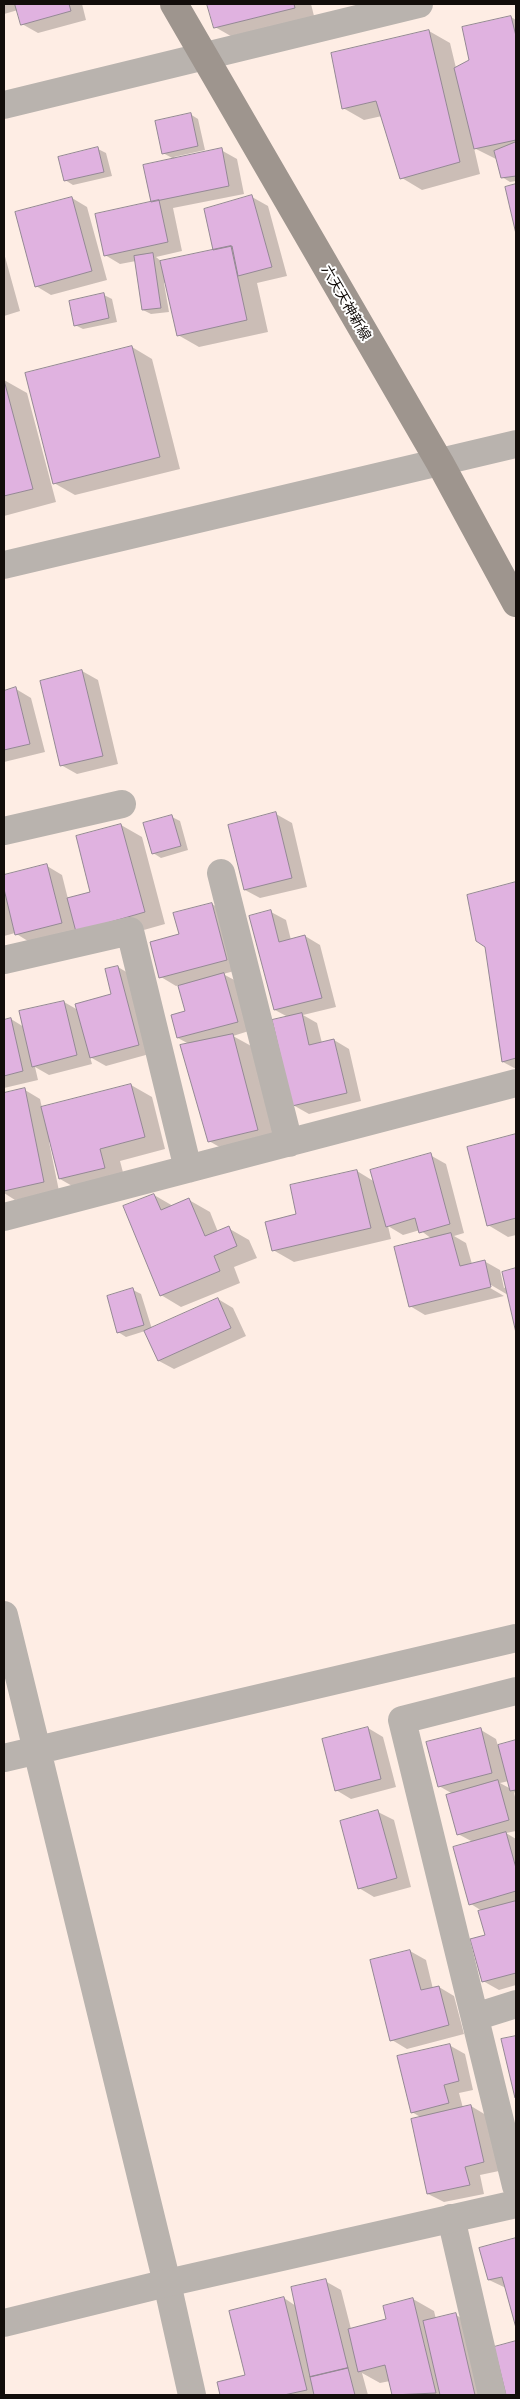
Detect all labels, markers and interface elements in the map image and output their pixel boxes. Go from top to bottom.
street label: 六天天神新線 [318,262,374,344]

